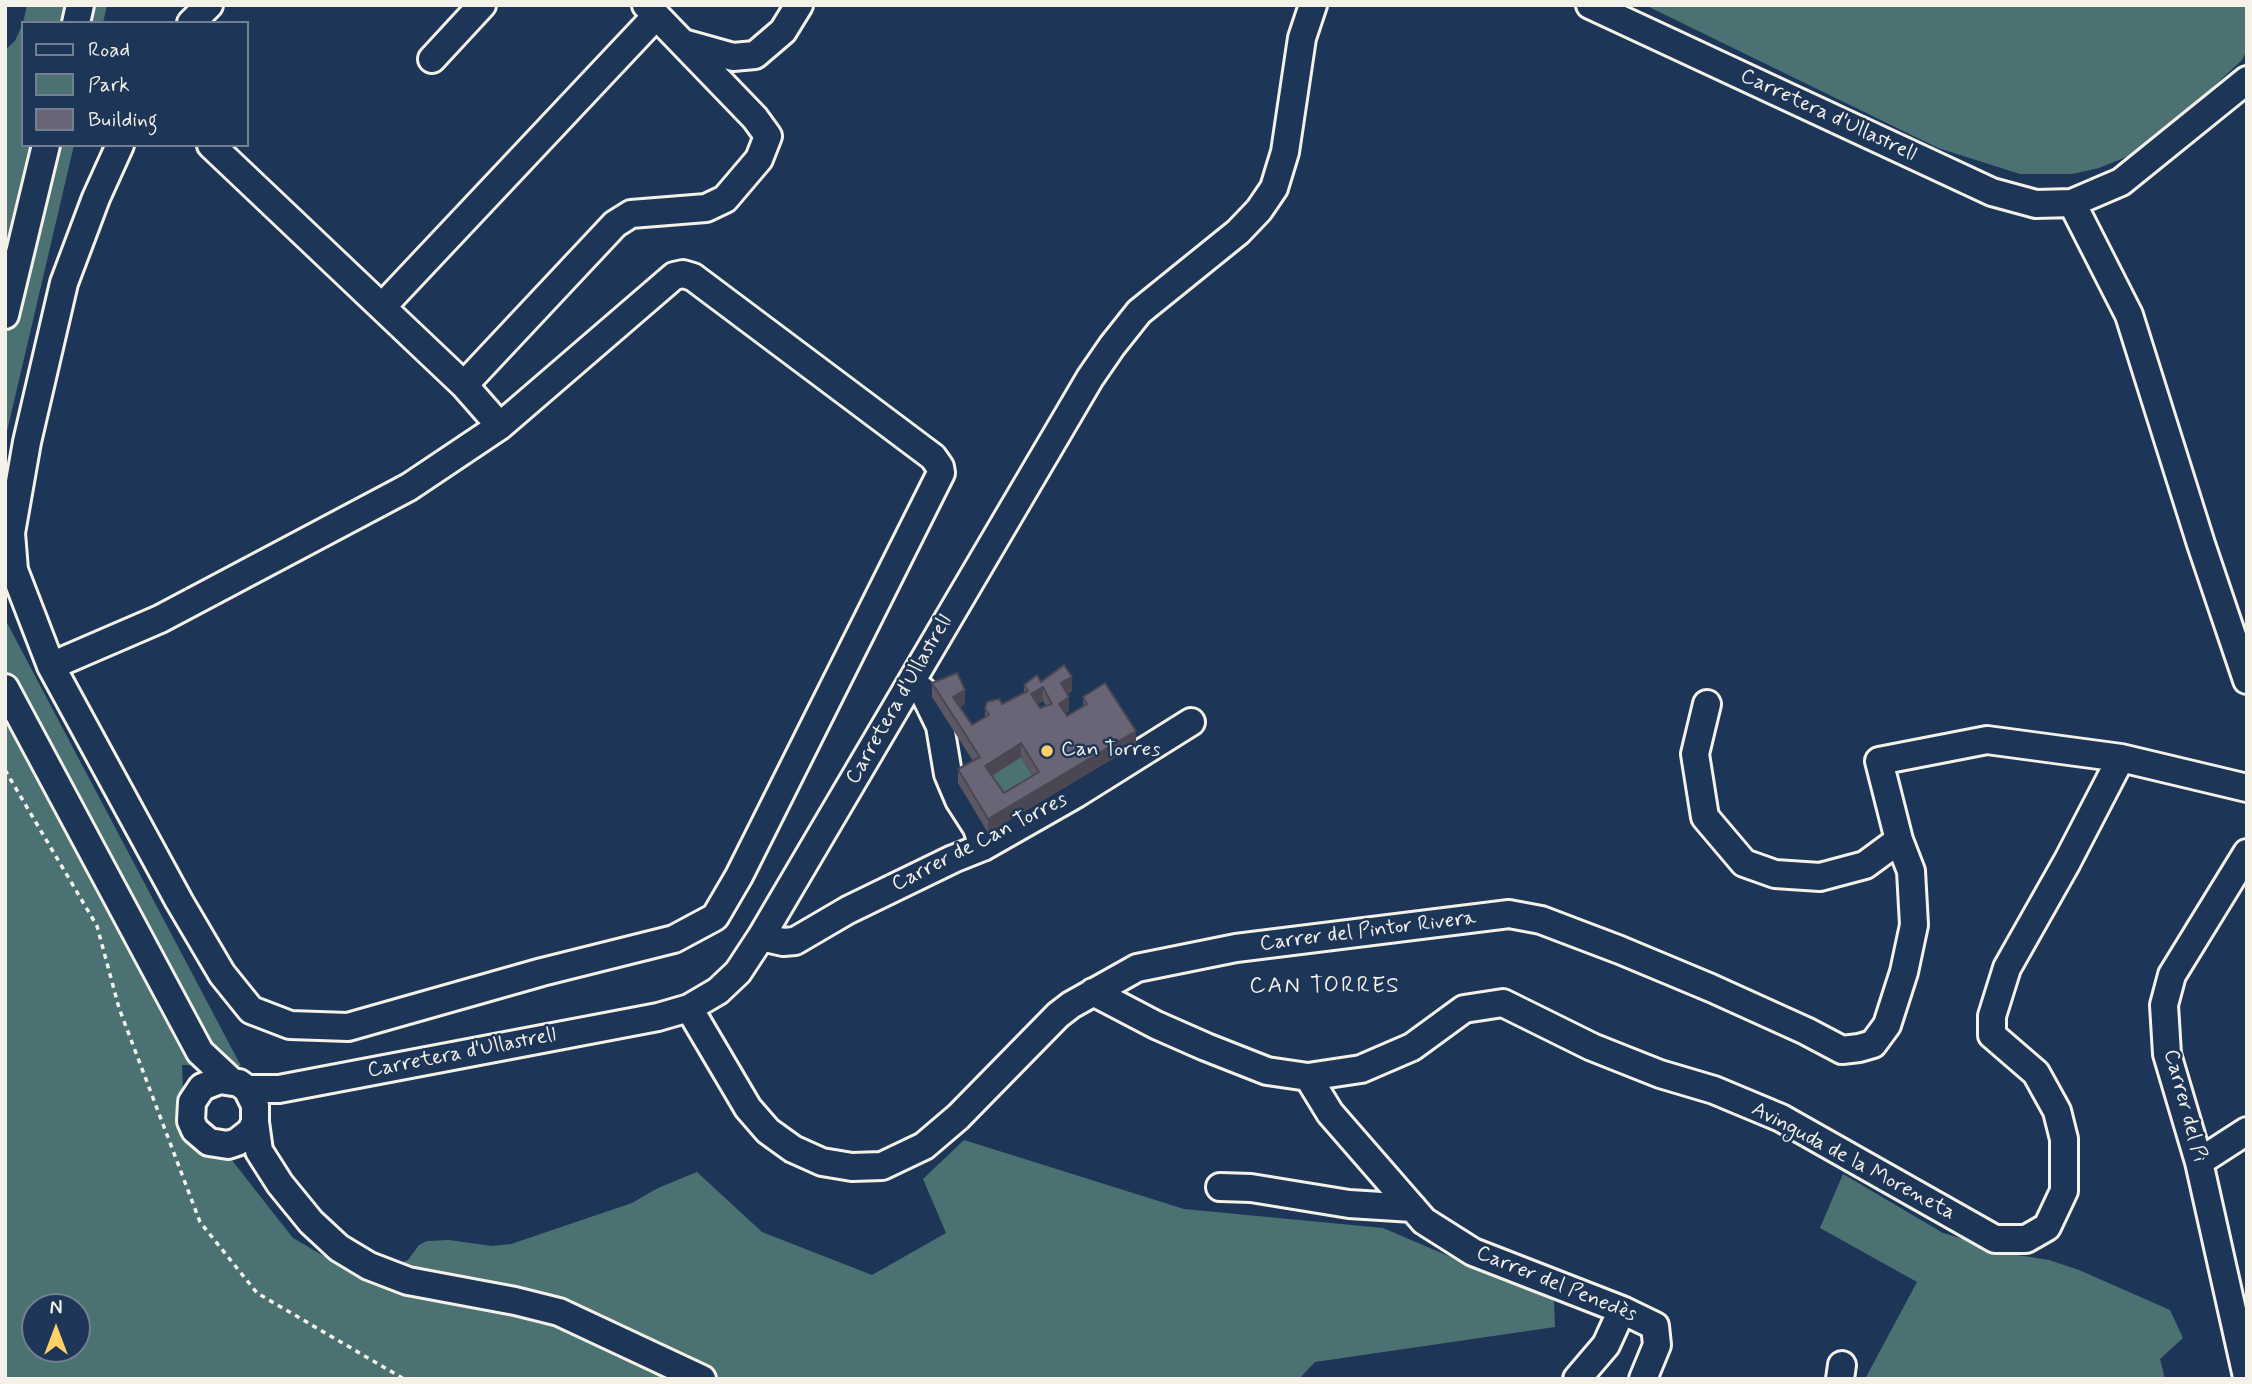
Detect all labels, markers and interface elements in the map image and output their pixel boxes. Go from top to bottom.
legend [21,21,248,147]
text: Road [88,36,130,64]
street label: Carretera d'Ullastrell [1736,64,1920,168]
text: Park [88,71,130,99]
text: Building [88,106,158,134]
street label: Carretera d'Ullastrell [841,611,959,789]
place label: Can Torres [1061,738,1160,764]
marker: Can Torres [1039,743,1055,759]
street label: Carrer de Can Torres [888,788,1072,898]
street label: Carrer del Pintor Rivera [1258,906,1478,958]
district label: CAN TORRES [1247,973,1403,1001]
street label: Carretera d'Ullastrell [366,1023,558,1085]
street label: Carrer del Pi [2157,1047,2211,1165]
street label: Avinguda de la Moreneta [1747,1097,1959,1227]
street label: Carrer del Penedès [1472,1241,1640,1329]
north arrow [21,1293,91,1363]
text: N [50,1296,62,1321]

